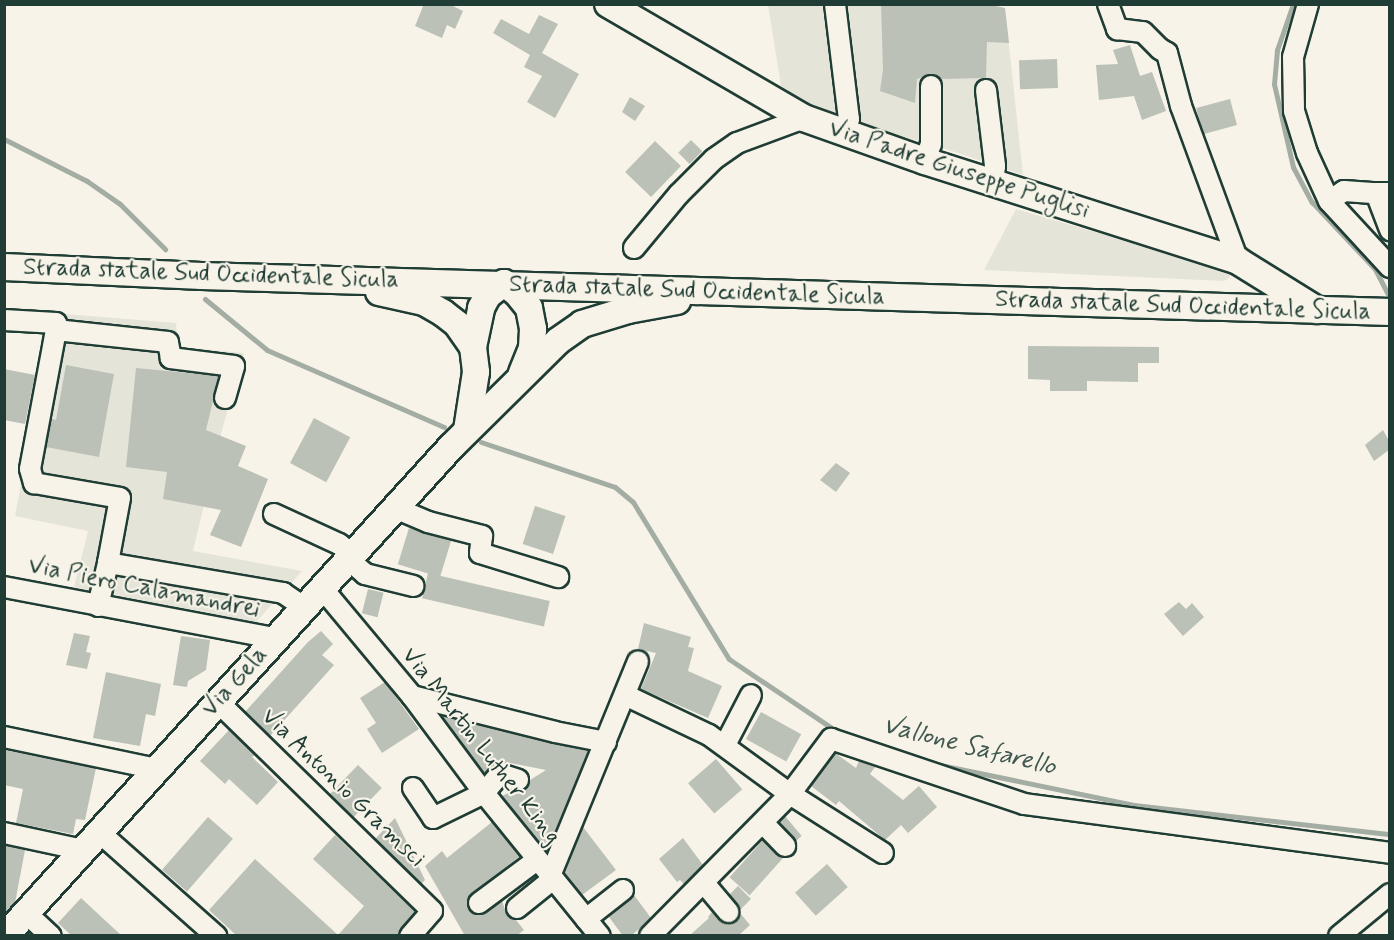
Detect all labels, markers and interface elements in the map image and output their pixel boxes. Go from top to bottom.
street label: Via Padre Giuseppe Puglisi [830,116,1088,224]
street label: Strada statale Sud Occidentale Sicula [23,253,399,295]
street label: Strada statale Sud Occidentale Sicula [509,270,885,312]
street label: Strada statale Sud Occidentale Sicula [995,285,1371,327]
street label: Via Piero Calamandrei [27,552,261,624]
street label: Via Gela [196,641,274,723]
street label: Via Martin Luther King [397,644,565,848]
street label: Via Antonio Gramsci [255,702,431,874]
water label: Vallone Safarello [877,710,1061,784]

